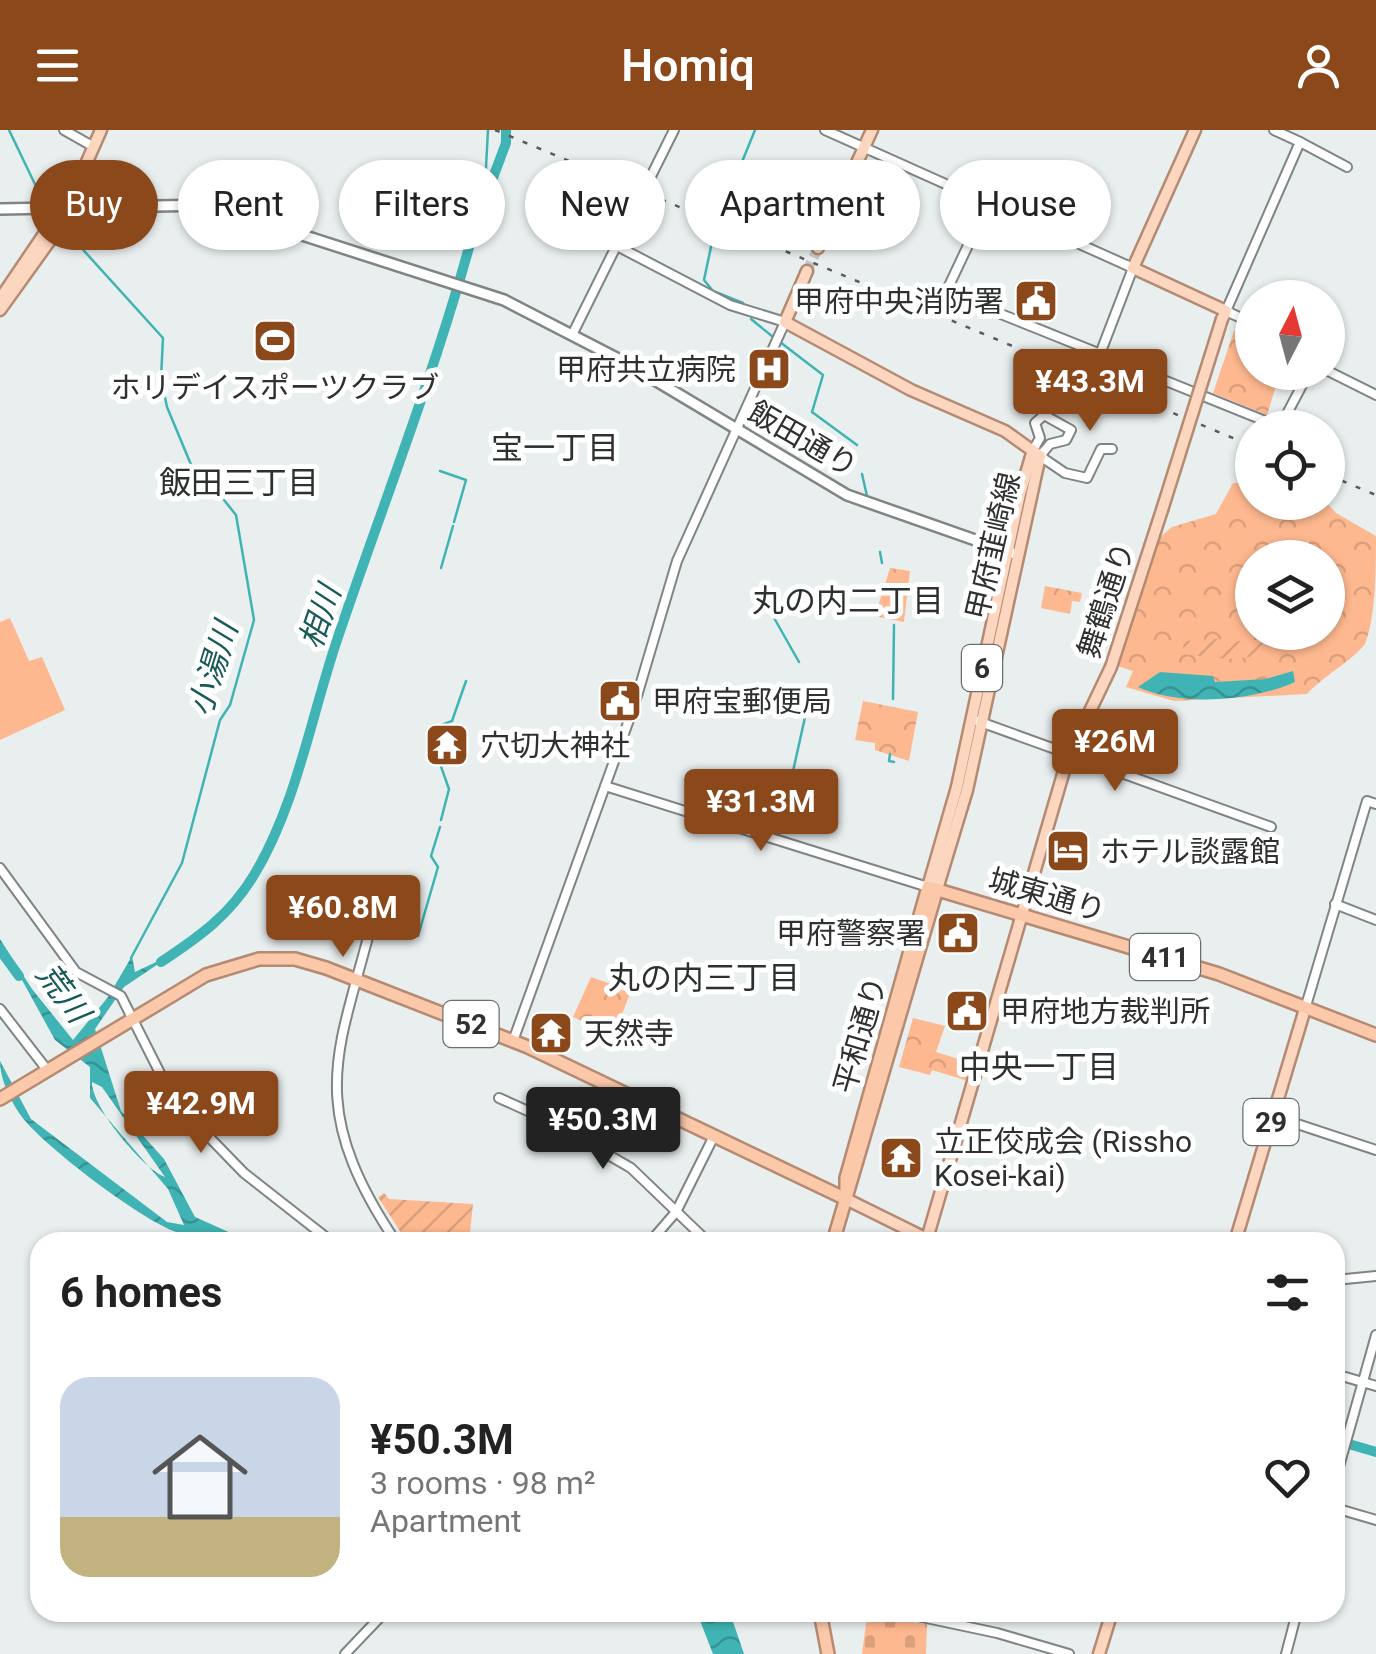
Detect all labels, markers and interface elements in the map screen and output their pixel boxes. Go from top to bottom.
icon: menu [30,38,85,93]
icon: person [1291,38,1346,93]
text: Homiq [621,39,755,92]
chip: Buy [30,160,158,250]
chip: Rent [178,160,319,250]
chip: Filters [339,160,505,250]
chip: New [525,160,665,250]
chip: Apartment [685,160,920,250]
chip: House [940,160,1111,250]
public building icon: 甲府中央消防署 [1013,278,1059,324]
north arrow [1235,280,1345,390]
map controls [1235,280,1345,650]
place label: 甲府中央消防署 [794,284,1004,319]
sports icon: ホリデイスポーツクラブ [252,318,298,364]
hospital icon: 甲府共立病院 [746,346,792,392]
pin: ¥43.3M [1009,349,1171,434]
place label: 甲府共立病院 [556,352,736,387]
text: ¥43.3M [1035,362,1145,400]
place label: ホリデイスポーツクラブ [111,370,439,405]
street label: 飯田通り [742,394,864,484]
button: locate [1235,410,1345,520]
district label: 宝一丁目 [491,429,619,467]
district label: 飯田三丁目 [159,464,319,502]
street label: 甲府韮崎線 [959,469,1027,623]
street label: 舞鶴通り [1071,538,1141,662]
button: layers [1235,540,1345,650]
water label: 相川 [292,578,349,653]
district label: 丸の内二丁目 [752,582,944,620]
water label: 小湯川 [181,615,246,720]
road number: 6 [962,645,1002,691]
public building icon: 甲府宝郵便局 [597,678,643,724]
place label: 甲府宝郵便局 [652,684,832,719]
pin: ¥26M [1056,709,1174,794]
temple icon: 穴切大神社 [424,722,470,768]
text: ¥26M [1074,722,1156,760]
place label: 穴切大神社 [480,728,630,763]
pin: ¥31.3M [680,769,842,854]
text: ¥31.3M [706,782,816,820]
hotel icon: ホテル談露館 [1045,828,1091,874]
place label: ホテル談露館 [1100,834,1280,869]
street label: 城東通り [985,862,1109,928]
pin: ¥60.8M [262,875,424,960]
text: ¥60.8M [288,888,398,926]
public building icon: 甲府警察署 [935,910,981,956]
place label: 甲府警察署 [776,916,926,951]
road number: 411 [1130,934,1200,980]
water label: 荒川 [29,956,99,1032]
district label: 丸の内三丁目 [608,959,800,997]
street label: 平和通り [827,973,893,1097]
public building icon: 甲府地方裁判所 [944,988,990,1034]
place label: 甲府地方裁判所 [1000,994,1210,1029]
road number: 52 [444,1001,498,1047]
temple icon: 天然寺 [528,1010,574,1056]
place label: 天然寺 [584,1016,674,1051]
district label: 中央一丁目 [959,1048,1119,1086]
pin: ¥42.9M [120,1071,282,1156]
text: ¥42.9M [146,1084,256,1122]
pin: ¥50.3M [522,1087,684,1172]
road number: 29 [1244,1099,1298,1145]
text: ¥50.3M [548,1100,658,1138]
place label: 立正佼成会 (Rissho Kosei-kai) [934,1124,1192,1193]
temple icon: 立正佼成会 (Rissho Kosei-kai) [878,1135,924,1181]
icon: filters [1260,1265,1315,1320]
text: 6 homes [60,1268,222,1317]
text: ¥50.3M [370,1415,514,1464]
icon: home [140,1417,260,1537]
icon: heart [1260,1450,1315,1505]
text: 3 rooms · 98 m² [370,1464,595,1502]
text: Apartment [370,1502,522,1540]

